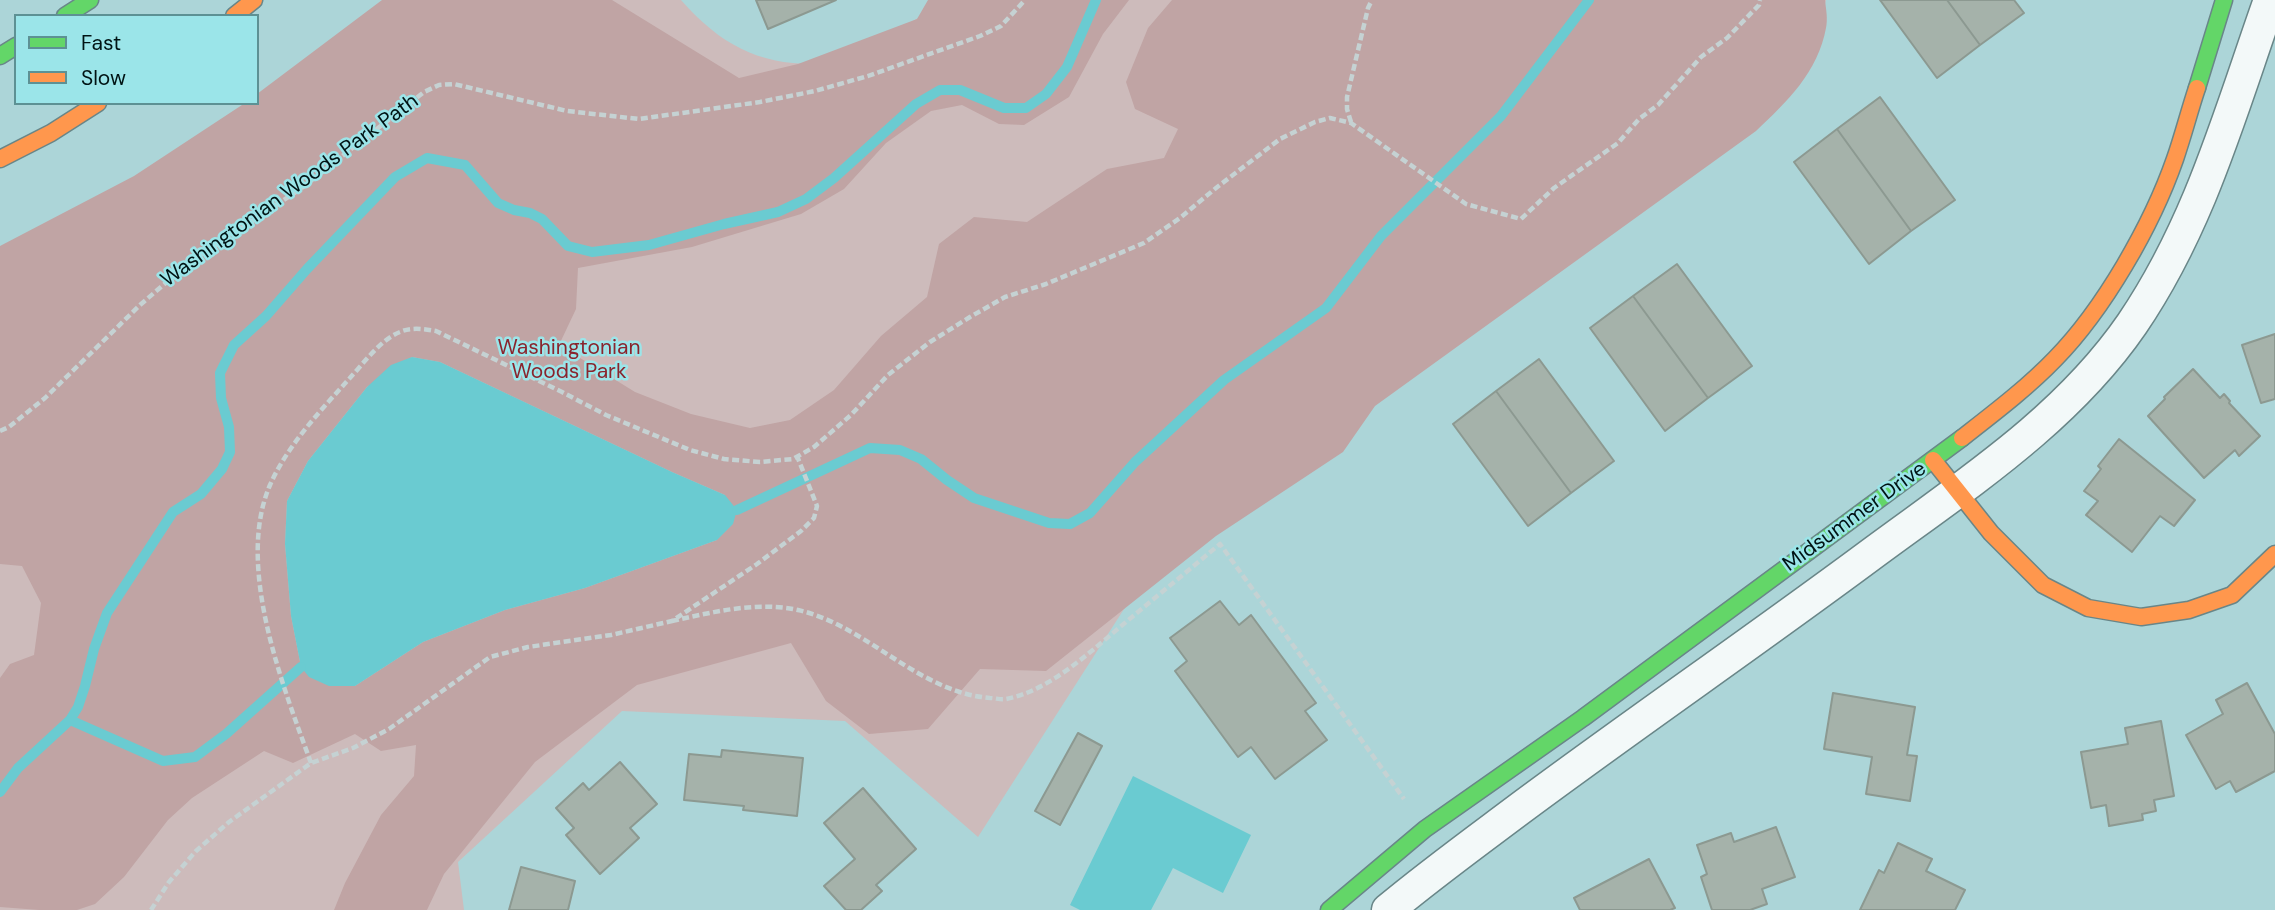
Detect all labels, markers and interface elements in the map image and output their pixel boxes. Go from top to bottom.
legend [14,14,259,105]
text: Fast [81,29,121,57]
text: Slow [81,64,126,92]
street label: Washingtonian Woods Park Path [156,89,424,293]
park label: Washingtonian Woods Park [497,335,641,385]
street label: Midsummer Drive [1778,457,1932,577]

